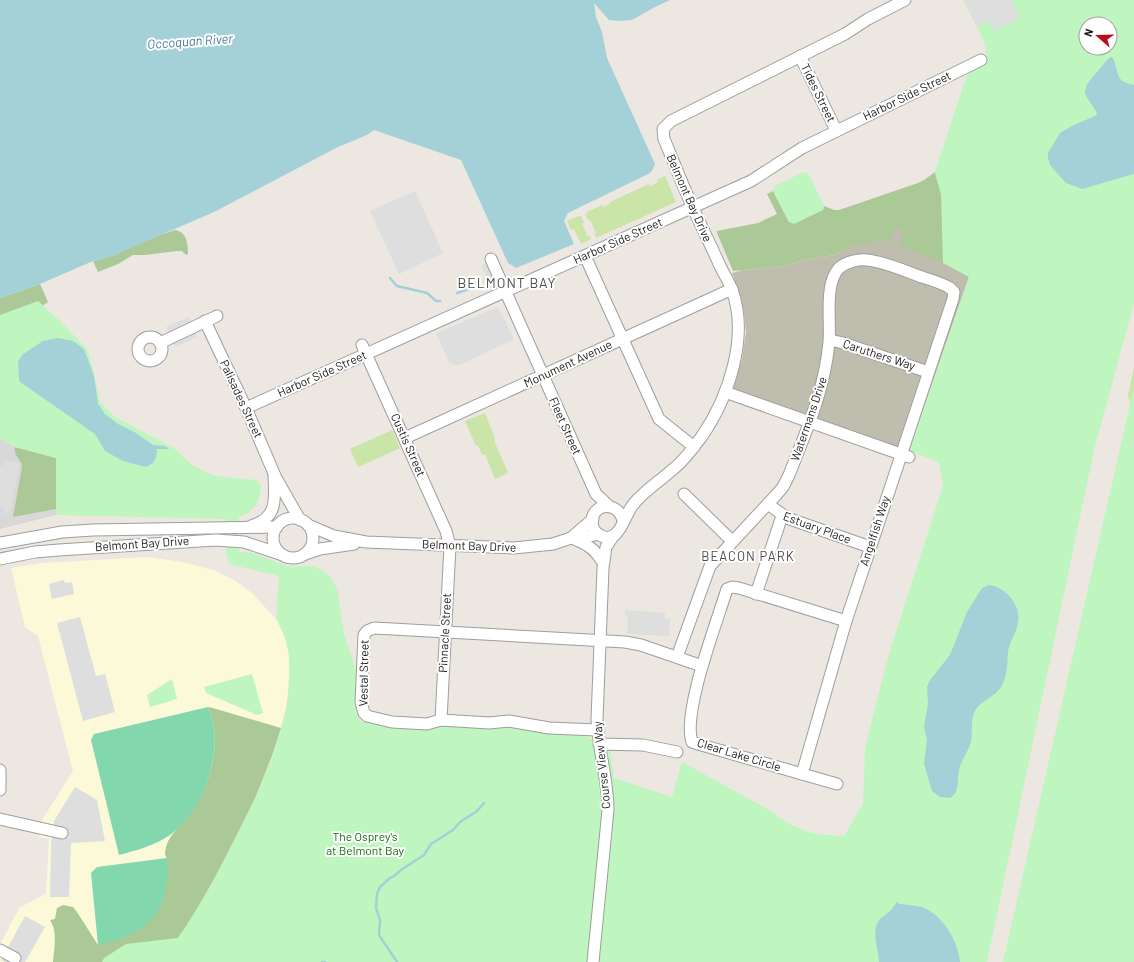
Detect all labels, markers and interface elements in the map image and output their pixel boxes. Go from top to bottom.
north arrow [1078,16,1118,56]
text: N [1081,27,1095,38]
water label: Occoquan River [147,30,234,52]
street label: Tides Street [799,61,839,124]
street label: Harbor Side Street [860,68,953,123]
street label: Belmont Bay Drive [664,152,716,244]
street label: Harbor Side Street [571,214,664,266]
district label: BELMONT BAY [457,274,557,291]
street label: Caruthers Way [841,336,918,372]
street label: Monument Avenue [521,337,614,390]
street label: Harbor Side Street [275,347,368,399]
street label: Palisades Street [218,357,266,440]
street label: Watermans Drive [787,375,829,463]
street label: Fleet Street [547,395,585,457]
street label: Custis Street [389,411,429,478]
street label: Angelfish Way [856,493,892,568]
street label: Estuary Place [782,508,853,546]
street label: Belmont Bay Drive [94,533,190,553]
street label: Belmont Bay Drive [422,536,516,554]
district label: BEACON PARK [701,548,795,564]
street label: Pinnacle Street [435,593,453,673]
street label: Vestal Street [355,639,371,707]
street label: Course View Way [589,720,613,810]
street label: Clear Lake Circle [696,735,783,773]
park label: The Osprey's at Belmont Bay [326,829,405,857]

